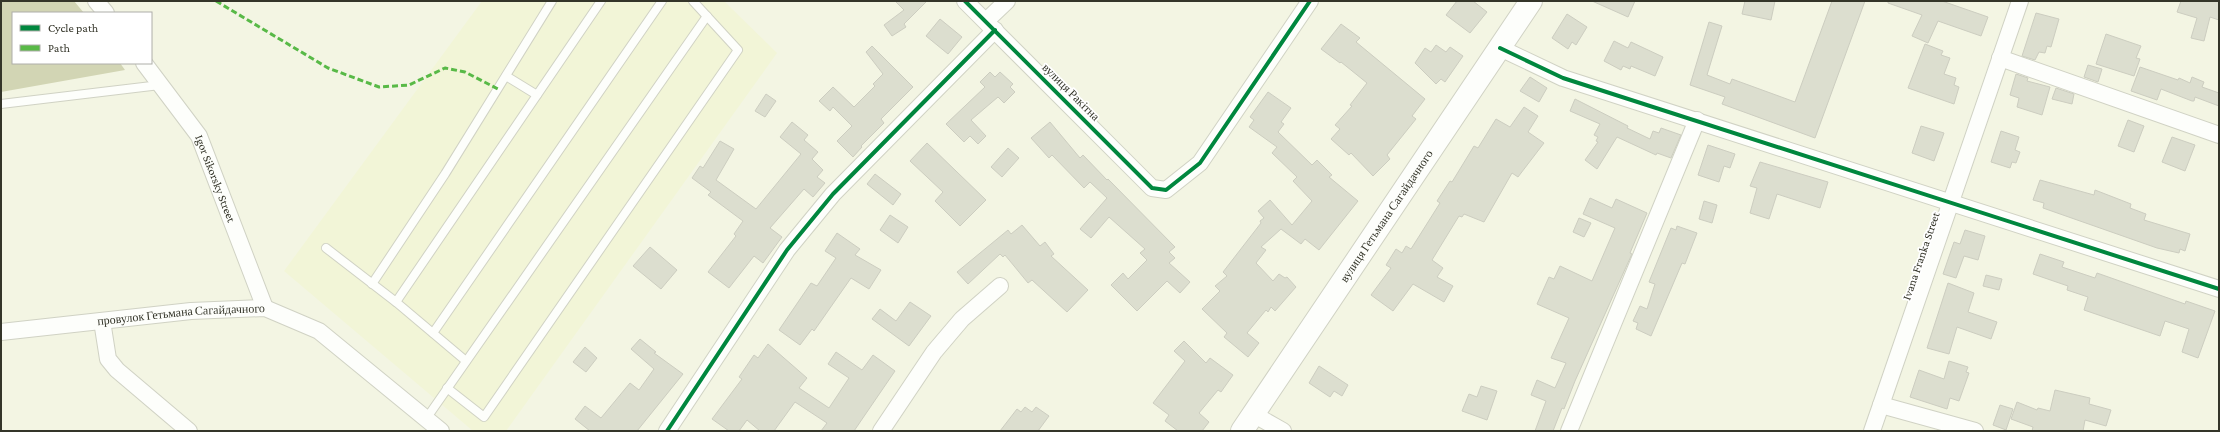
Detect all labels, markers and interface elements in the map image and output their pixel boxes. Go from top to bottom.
legend [12,12,152,64]
text: Cycle path [48,21,99,35]
text: Path [48,41,70,55]
street label: вулиця Ракітна [1039,60,1103,124]
street label: Igor Sikorsky Street [192,133,239,225]
street label: вулиця Гетьмана Сагайдачного [1337,147,1436,285]
street label: Ivana Franka Street [1899,209,1943,302]
street label: провулок Гетьмана Сагайдачного [97,301,265,328]

